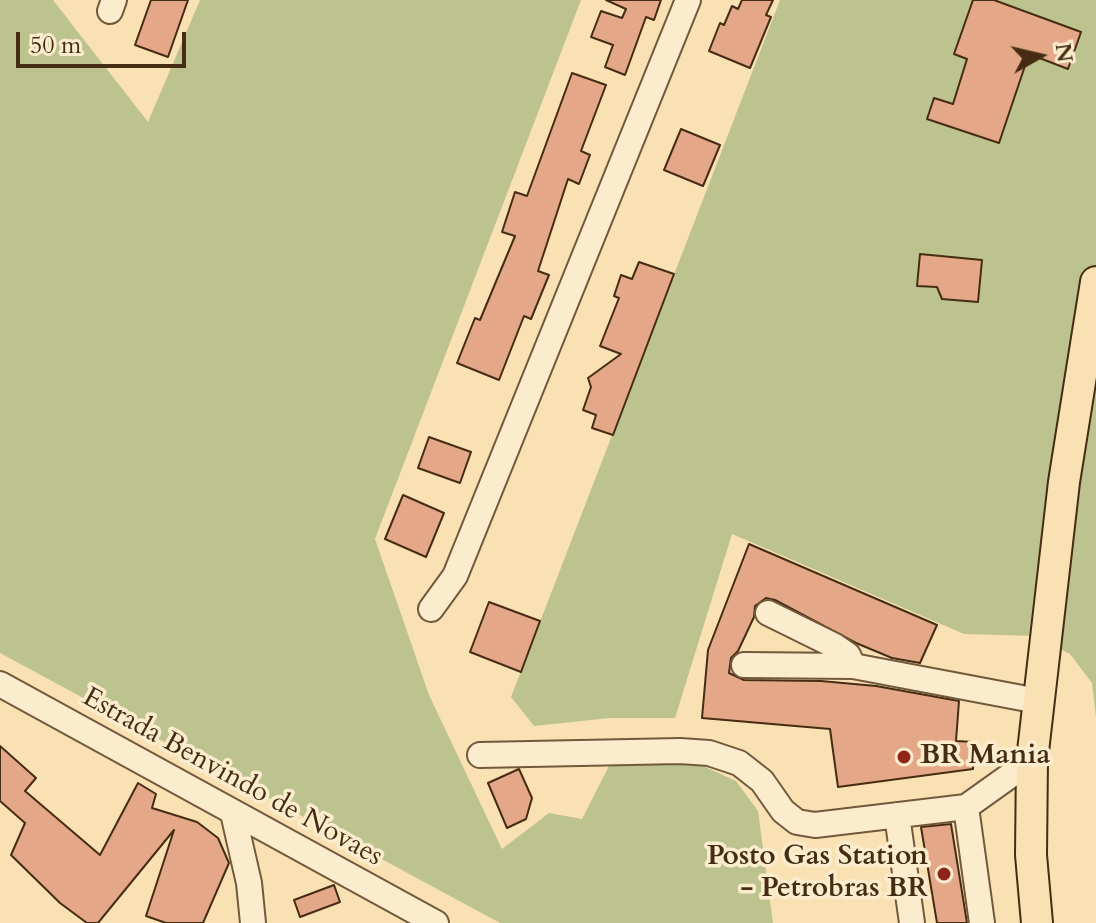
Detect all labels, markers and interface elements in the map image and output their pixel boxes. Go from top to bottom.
scale bar [20,16,190,66]
north arrow [1000,16,1080,96]
text: 50 m [30,29,81,62]
text: N [1048,41,1080,64]
street label: Estrada Benvindo de Novaes [76,681,388,875]
place label: BR Mania [920,740,1050,774]
marker: BR Mania [895,748,913,766]
place label: Posto Gas Station - Petrobras BR [707,841,928,907]
marker: Posto Gas Station - Petrobras BR [935,865,953,883]

